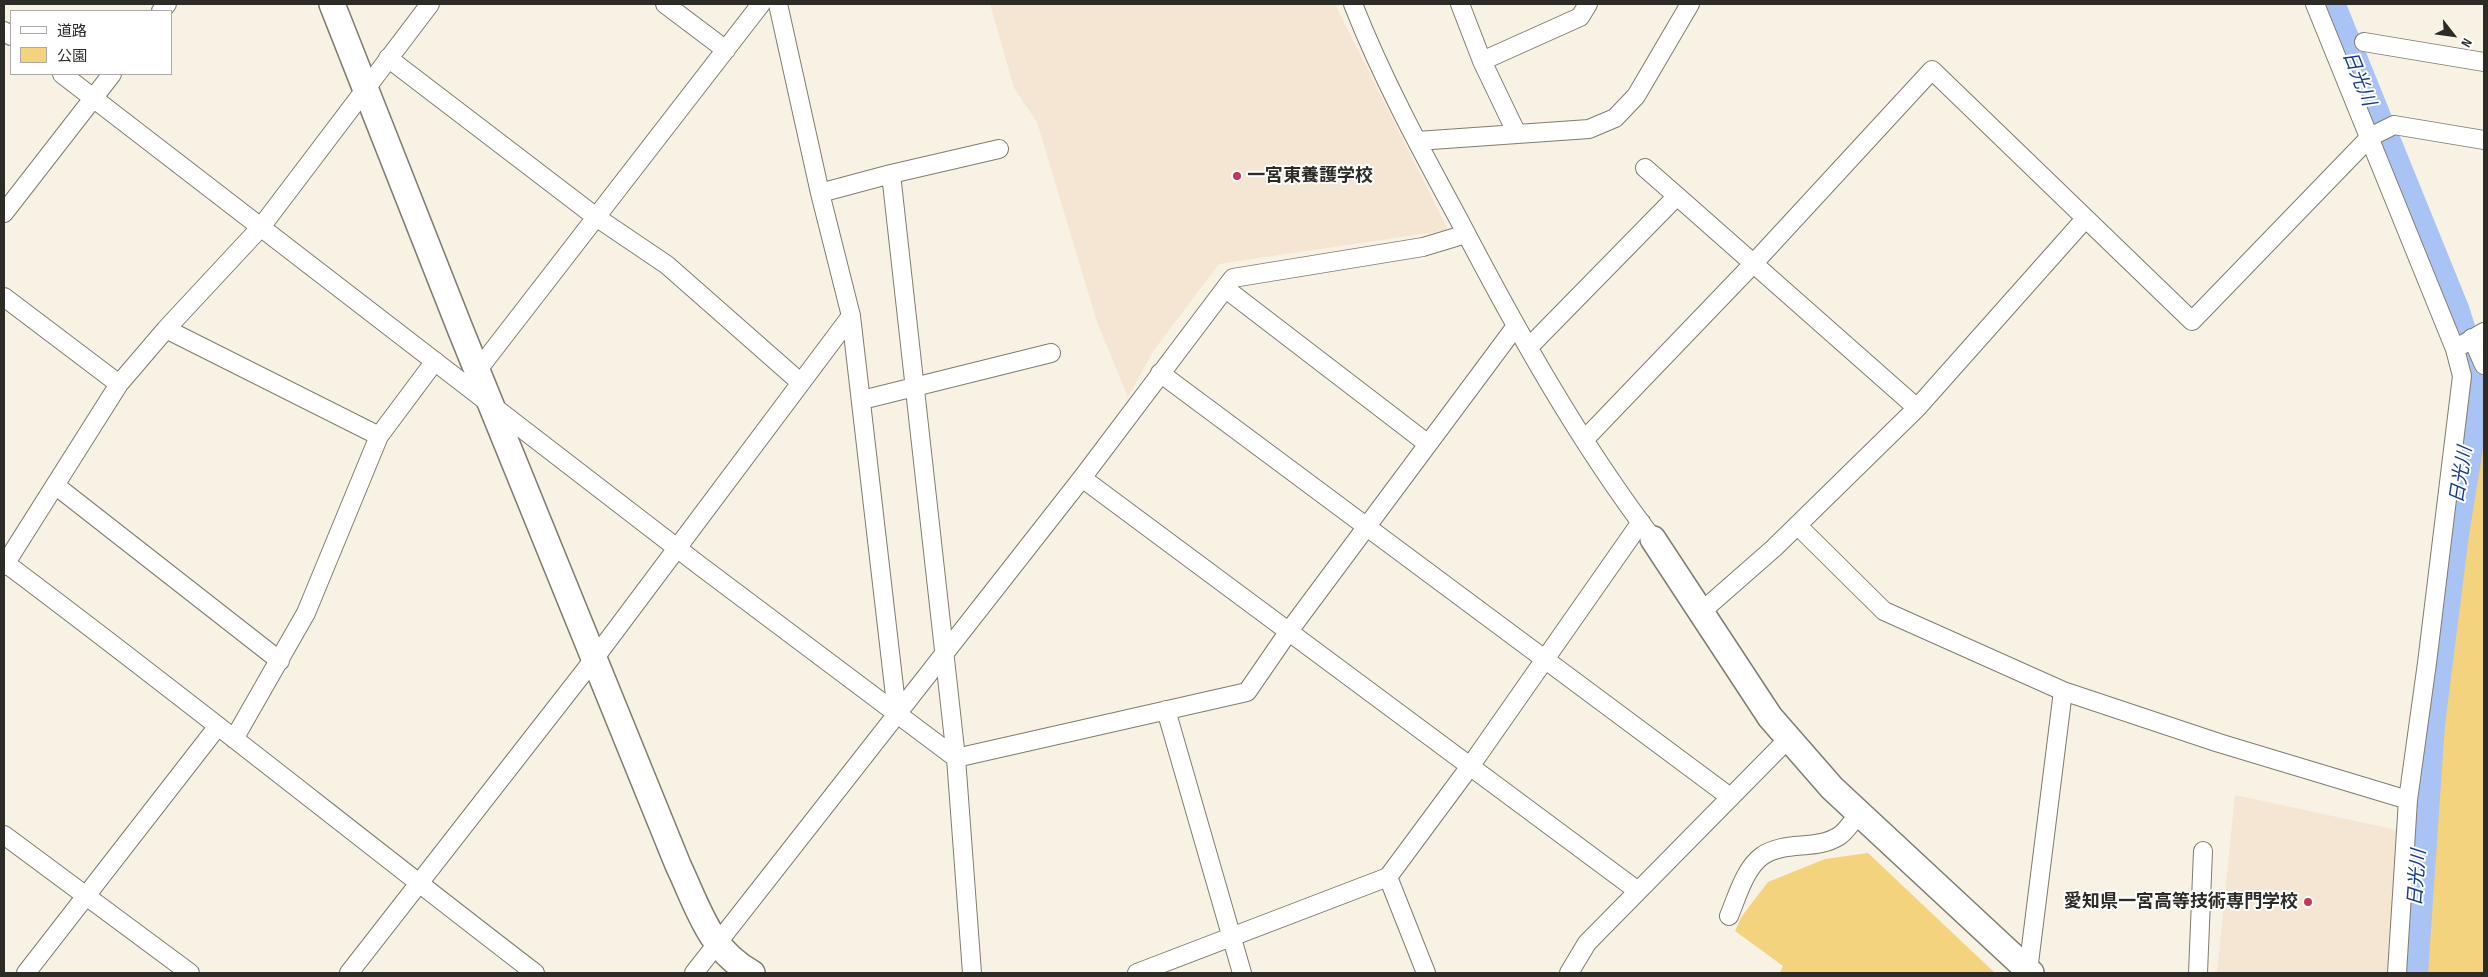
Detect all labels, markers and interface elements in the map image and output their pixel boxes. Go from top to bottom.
legend [10,10,172,75]
north arrow [2428,10,2478,60]
text: 道路 [57,22,87,41]
text: N [2457,35,2476,50]
text: 公園 [57,47,87,66]
water label: 日光川 [2337,48,2379,110]
place label: 一宮東養護学校 [1247,165,1373,187]
marker: 一宮東養護学校 [1231,170,1243,182]
water label: 日光川 [2446,445,2478,505]
water label: 日光川 [2405,849,2431,907]
place label: 愛知県一宮高等技術専門学校 [2064,891,2298,913]
marker: 愛知県一宮高等技術専門学校 [2302,896,2314,908]

